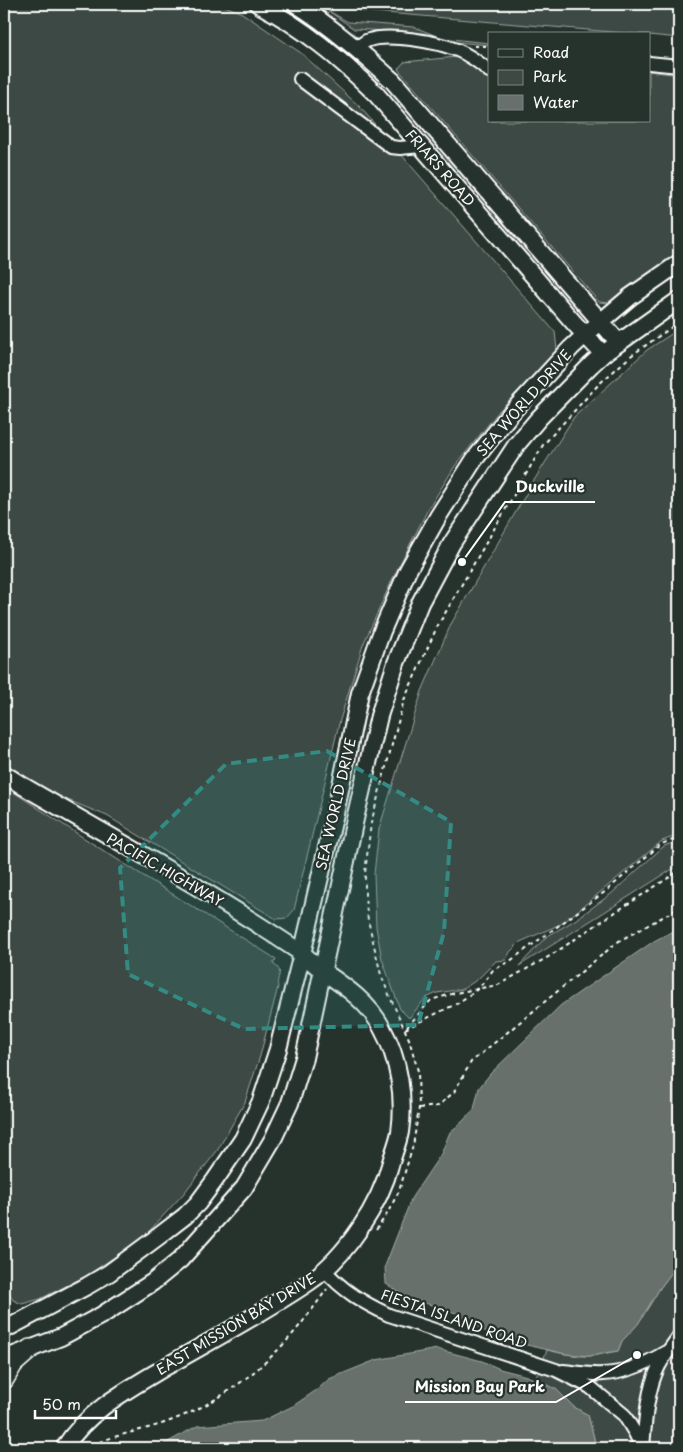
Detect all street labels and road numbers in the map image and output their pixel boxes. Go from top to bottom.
street label: FRIARS ROAD [401,124,480,211]
street label: SEA WORLD DRIVE [471,345,576,461]
street label: SEA WORLD DRIVE [310,735,361,872]
street label: PACIFIC HIGHWAY [103,828,228,912]
street label: EAST MISSION BAY DRIVE [152,1267,320,1380]
street label: FIESTA ISLAND ROAD [378,1284,530,1353]

